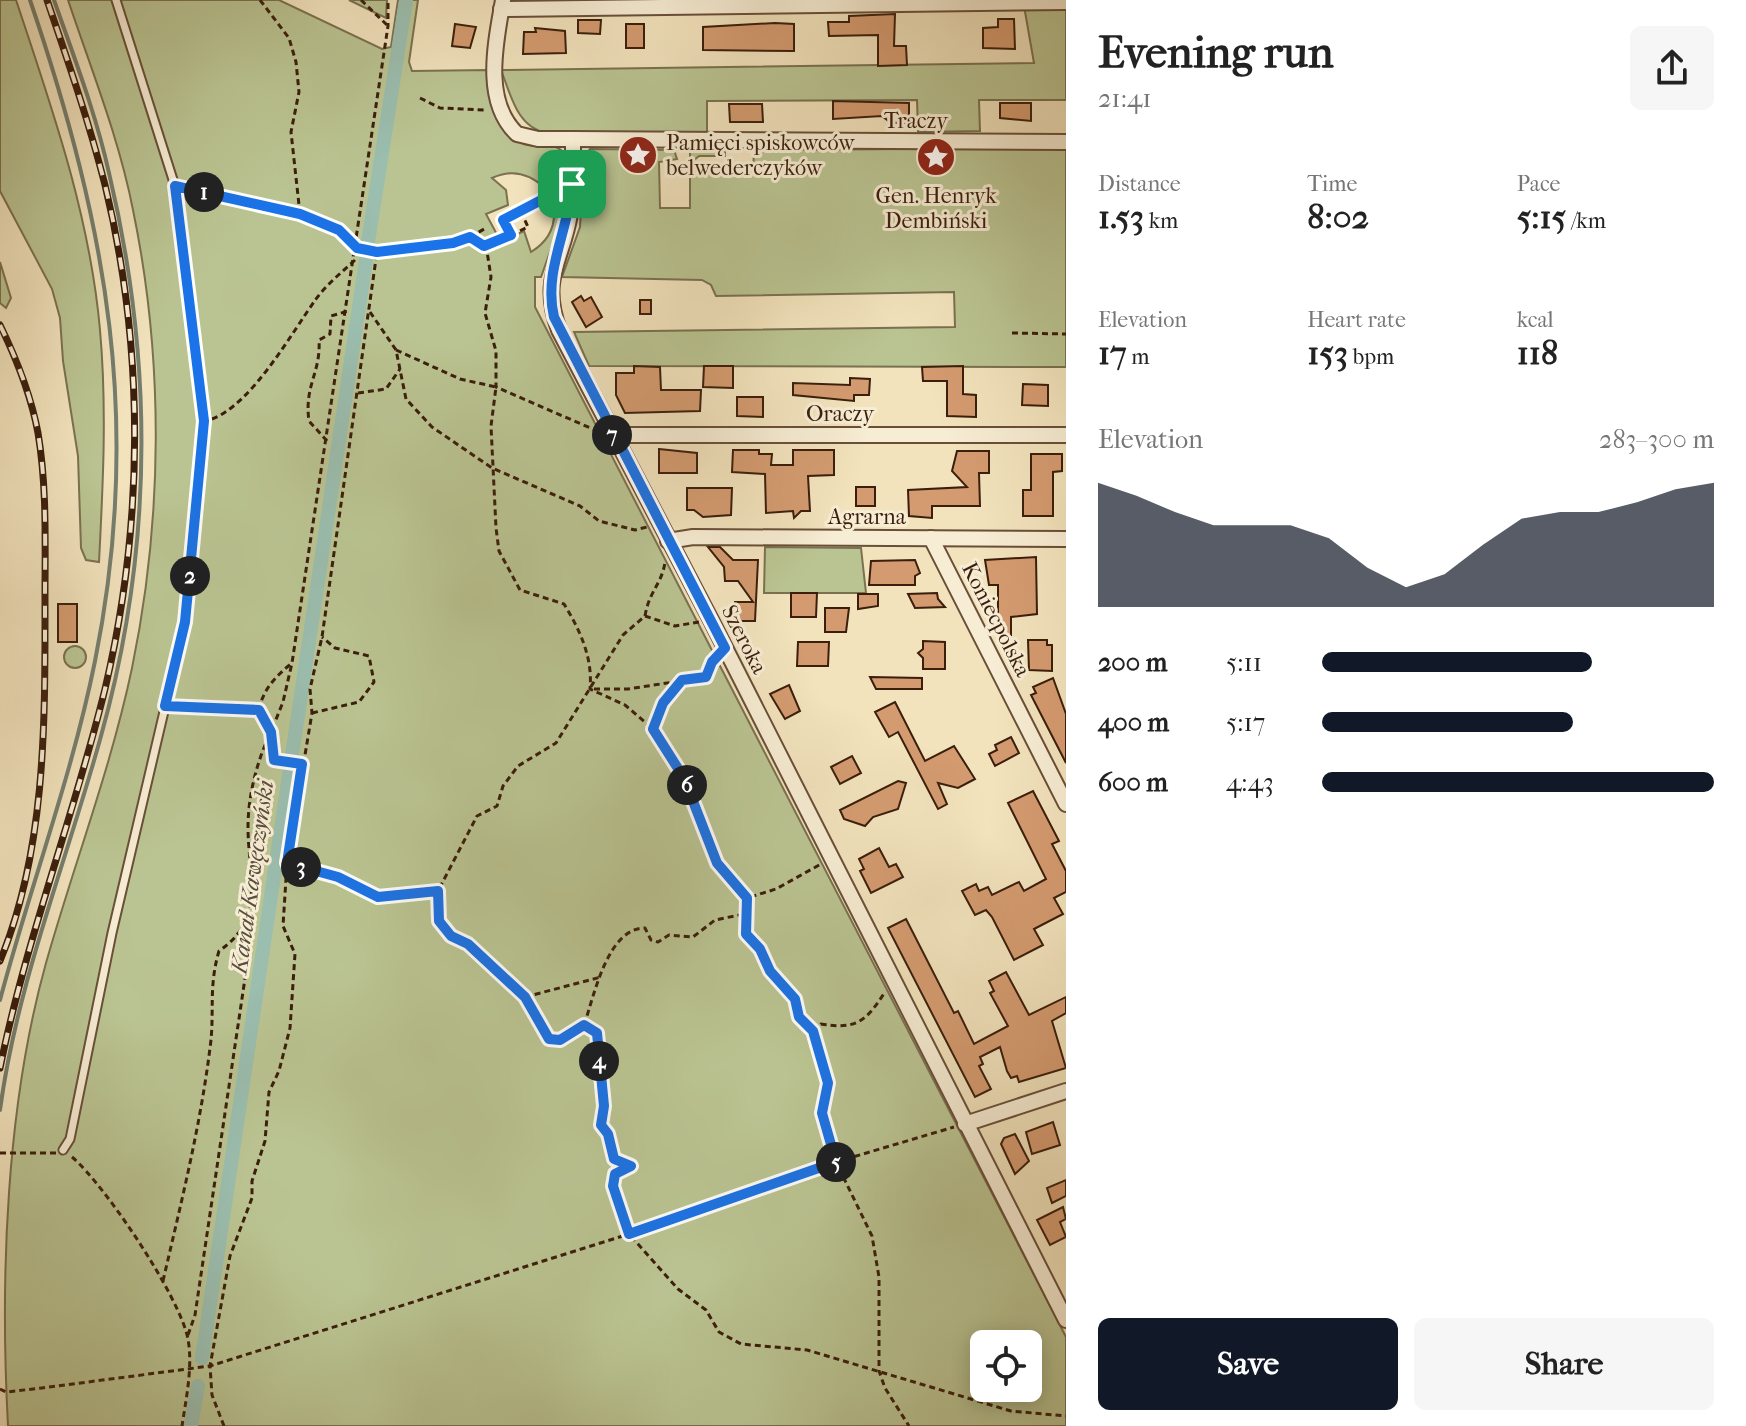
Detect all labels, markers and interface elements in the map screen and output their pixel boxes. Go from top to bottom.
button: share [1630,26,1714,110]
text: Evening run [1098,27,1333,78]
text: 21:41 [1098,83,1152,114]
street label: Traczy [884,108,949,134]
place label: Pamięci spiskowców belwederczyków [665,130,855,181]
place icon: Pamięci spiskowców belwederczyków [617,134,659,176]
place icon: Gen. Henryk Dembiński [915,136,957,178]
pin [538,150,606,218]
icon: arrive [550,162,594,206]
text: Distance [1098,171,1181,197]
text: Time [1307,171,1357,197]
text: Pace [1517,171,1560,197]
pin: 1 [184,172,224,212]
text: 1 [200,179,208,205]
place label: Gen. Henryk Dembiński [875,183,997,234]
text: 1.53 [1098,197,1144,237]
text: 8:02 [1307,197,1369,237]
text: 5:15 [1517,197,1566,237]
text: km [1144,208,1178,234]
text: /km [1566,208,1606,234]
text: Elevation [1098,307,1187,333]
text: Heart rate [1307,307,1406,333]
text: kcal [1517,307,1554,333]
text: 17 [1098,333,1127,373]
text: 153 [1307,333,1348,373]
text: 118 [1517,333,1558,373]
text: m [1127,344,1150,370]
text: bpm [1348,344,1394,370]
street label: Oraczy [806,401,875,427]
pin: 7 [592,415,632,455]
text: 7 [607,422,617,448]
text: Elevation [1098,424,1203,455]
text: 283–300 m [1599,424,1714,455]
street label: Agrarna [827,504,907,530]
pin: 2 [170,556,210,596]
street label: Koniecpolska [956,558,1036,682]
text: 2 [184,563,196,589]
street label: Szeroka [716,601,773,679]
text: 200 m [1098,647,1167,678]
text: 5:11 [1226,647,1262,678]
text: 400 m [1098,707,1169,738]
text: 5:17 [1226,707,1265,738]
pin: 6 [667,765,707,805]
text: 600 m [1098,767,1168,798]
text: 4:43 [1226,767,1274,798]
text: 6 [681,772,693,798]
water label: Kanał Kawęczyński [224,776,281,978]
pin: 3 [281,847,321,887]
text: 3 [296,854,306,880]
pin: 4 [579,1041,619,1081]
text: 4 [593,1048,606,1074]
pin: 5 [816,1142,856,1182]
text: 5 [831,1149,841,1175]
button: Save [1098,1318,1398,1410]
button: Share [1414,1318,1714,1410]
map controls [970,1330,1042,1402]
button: locate [970,1330,1042,1402]

